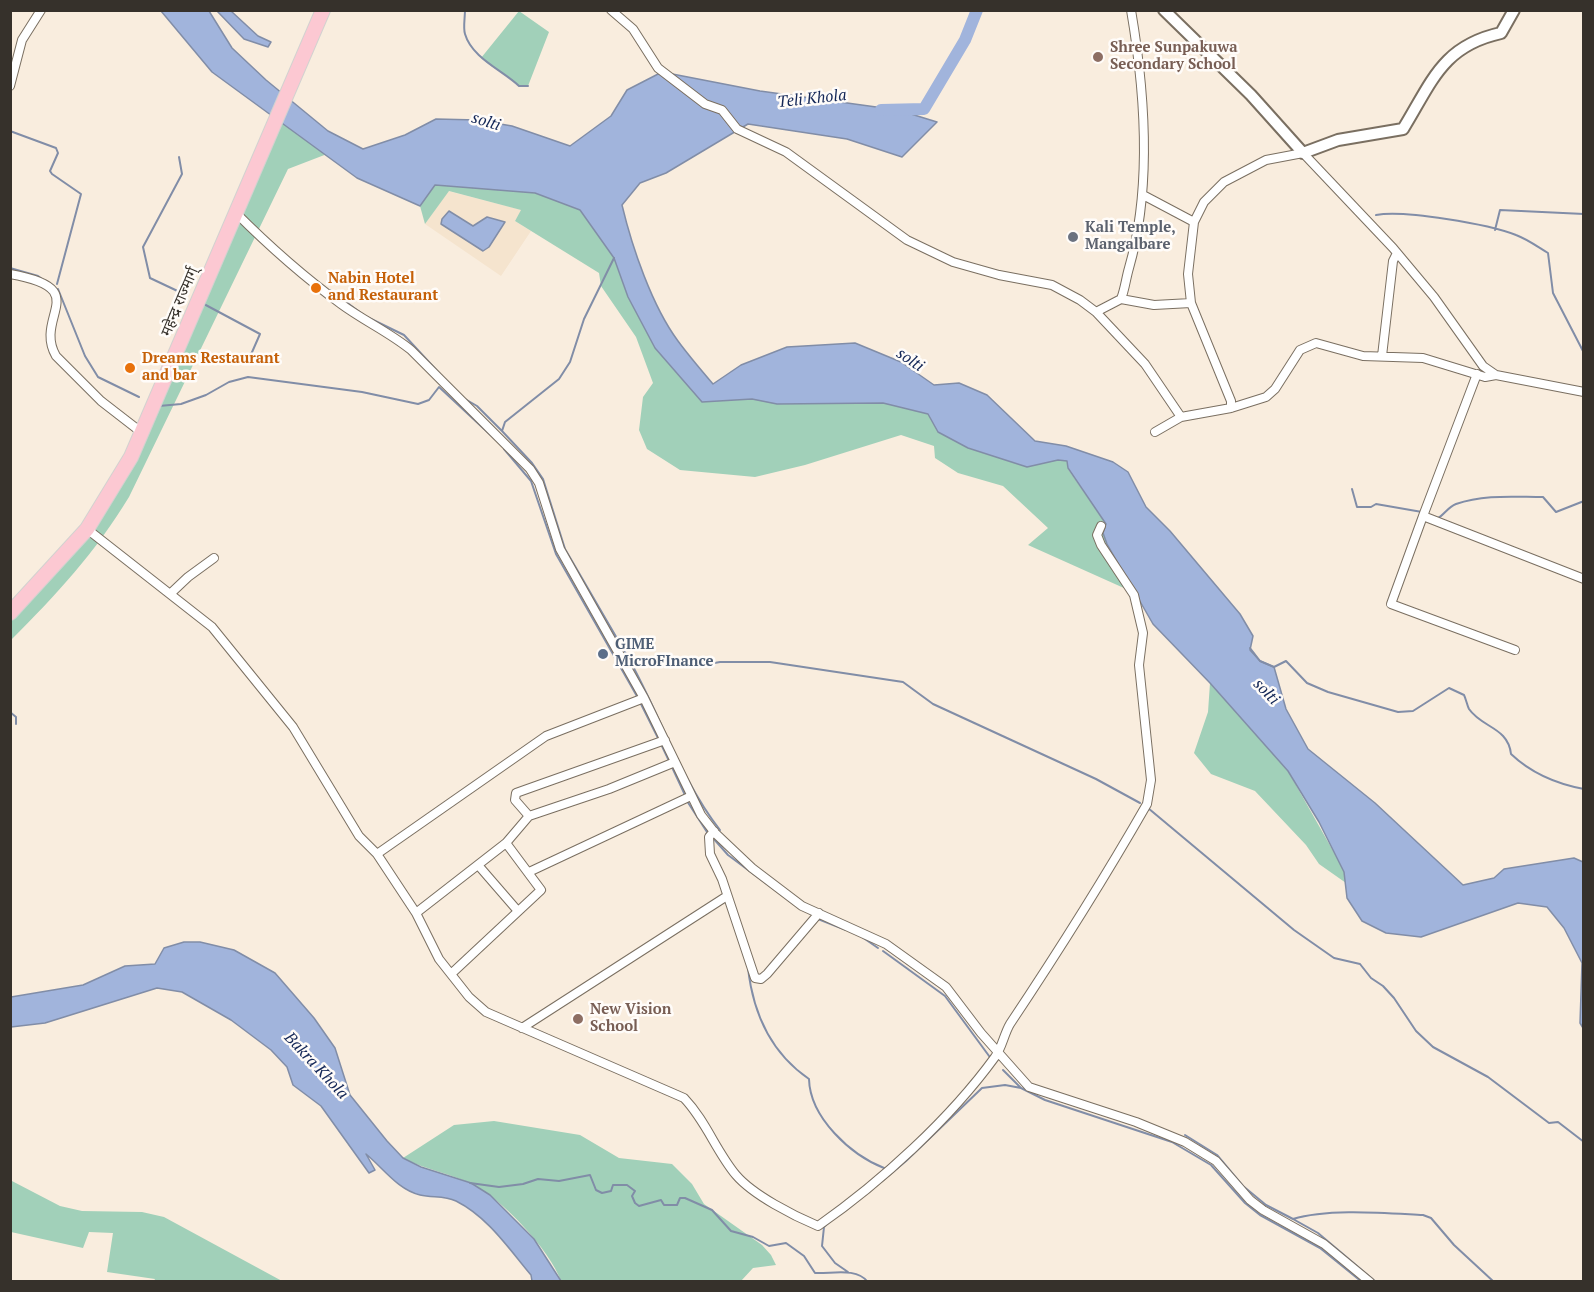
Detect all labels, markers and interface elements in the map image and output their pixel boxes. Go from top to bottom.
place label: Shree Sunpakuwa Secondary School [1110,39,1238,74]
marker: Shree Sunpakuwa Secondary School [1091,50,1105,64]
water label: Teli Khola [777,86,847,112]
water label: solti [469,109,503,135]
place label: Kali Temple, Mangalbare [1085,219,1176,254]
marker: Kali Temple, Mangalbare [1066,230,1080,244]
street label: महेन्द्र राज्मार्ग् [157,265,203,339]
place label: Nabin Hotel and Restaurant [328,270,438,305]
marker: Nabin Hotel and Restaurant [309,281,323,295]
water label: solti [893,344,927,376]
place label: Dreams Restaurant and bar [142,350,280,385]
marker: Dreams Restaurant and bar [123,361,137,375]
place label: GIME MicroFInance [615,636,714,671]
marker: GIME MicroFInance [596,647,610,661]
water label: solti [1249,675,1283,709]
place label: New Vision School [590,1001,671,1036]
marker: New Vision School [571,1012,585,1026]
water label: Bakra Khola [280,1029,352,1103]

